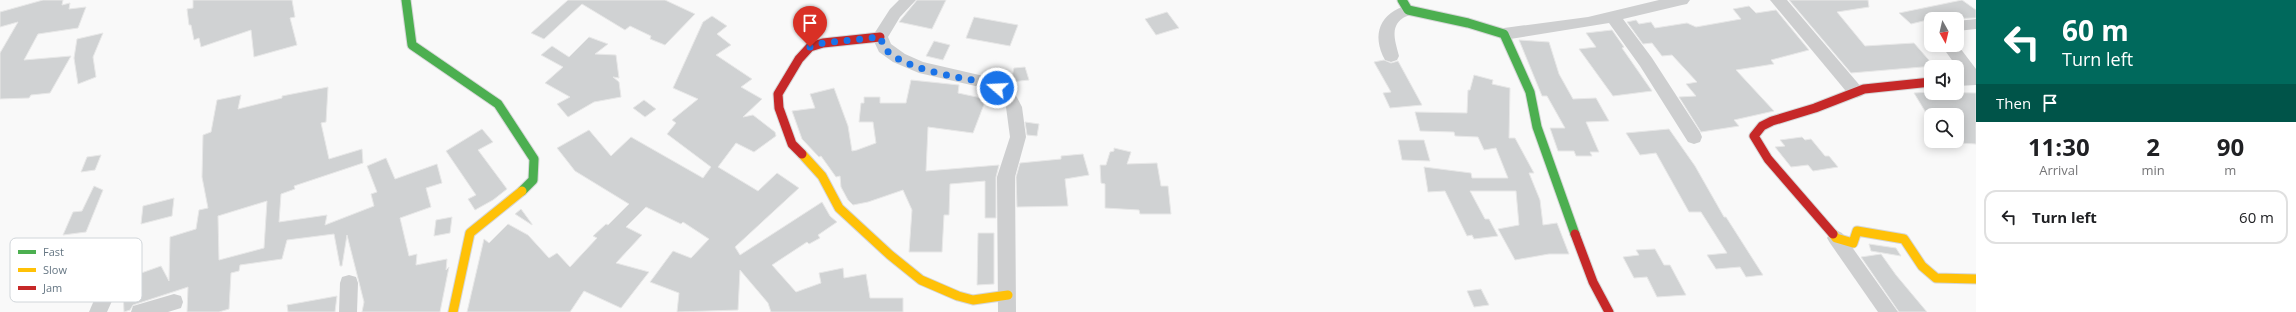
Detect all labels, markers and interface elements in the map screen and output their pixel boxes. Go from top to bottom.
pin [793,6,827,47]
text: 60 m [2062,11,2129,49]
icon: arrive [799,12,821,34]
north arrow [1924,12,1964,52]
map controls [1924,12,1964,148]
icon: left [1996,16,2048,68]
text: Turn left [2062,47,2133,71]
button: sound [1924,60,1964,100]
position arrow [976,67,1018,109]
icon: arrive [2039,92,2061,114]
text: Then [1996,93,2031,113]
button: search [1924,108,1964,148]
text: 11:30 [2028,130,2090,163]
text: 2 [2146,130,2160,163]
text: 90 [2217,130,2244,163]
text: Arrival [2039,161,2078,179]
text: min [2141,161,2165,179]
text: m [2224,161,2236,179]
icon: left [1998,206,2020,228]
text: Turn left [2032,207,2097,227]
text: 60 m [2239,207,2274,227]
legend [10,238,142,302]
text: Fast [43,244,64,259]
text: Slow [43,262,67,277]
text: Jam [42,280,62,295]

